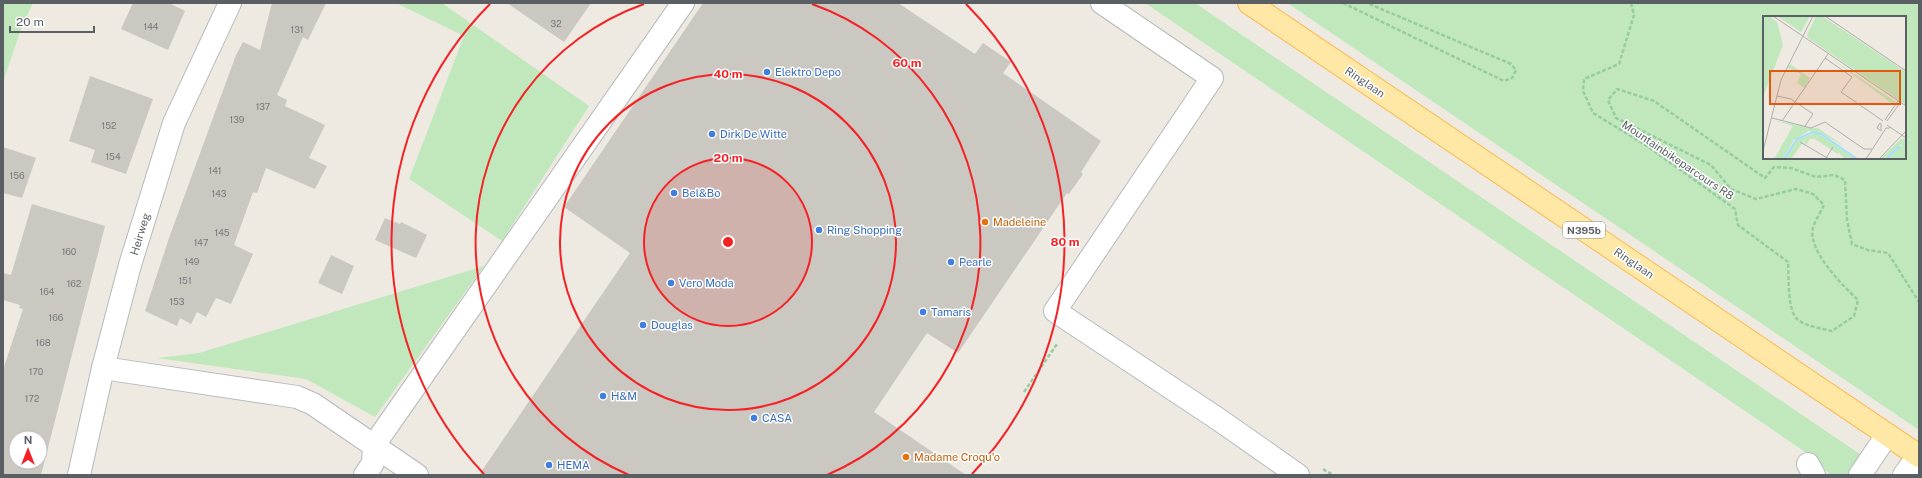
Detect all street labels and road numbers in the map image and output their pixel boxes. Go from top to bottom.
street label: Ringlaan [1343,64,1387,100]
street label: Mountainbikeparcours R8 [1620,118,1736,202]
street label: Heirweg [128,211,152,256]
road number: N395b [1563,222,1605,238]
street label: Ringlaan [1612,245,1656,281]

